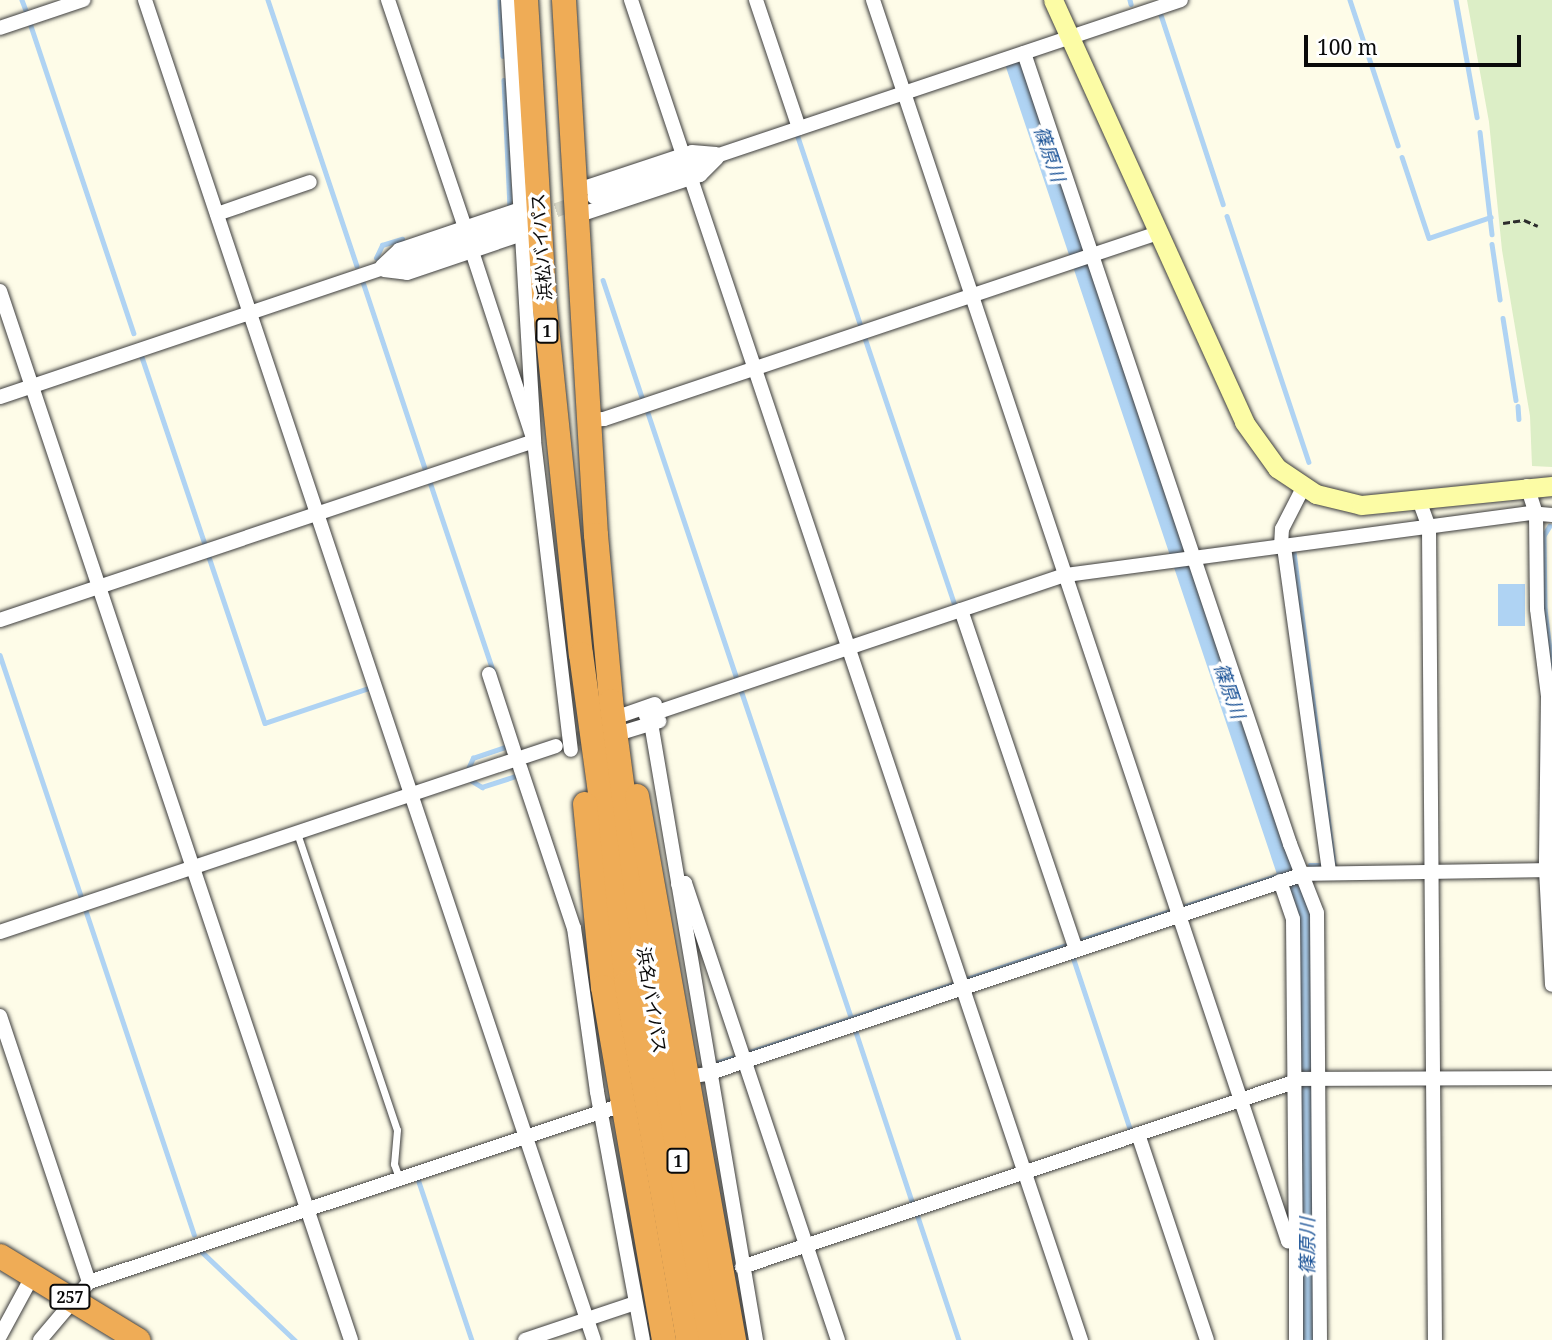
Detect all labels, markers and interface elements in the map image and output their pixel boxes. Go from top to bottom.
scale bar [1307,21,1524,65]
text: 100 m [1317,33,1378,61]
water label: 篠原川 [1029,123,1069,185]
street label: 浜松バイパス [526,192,556,302]
road number: 1 [535,318,559,344]
water label: 篠原川 [1209,660,1249,722]
street label: 浜名バイパス [633,945,671,1055]
road number: 1 [666,1148,690,1174]
water label: 篠原川 [1297,1218,1319,1274]
road number: 257 [49,1284,91,1310]

